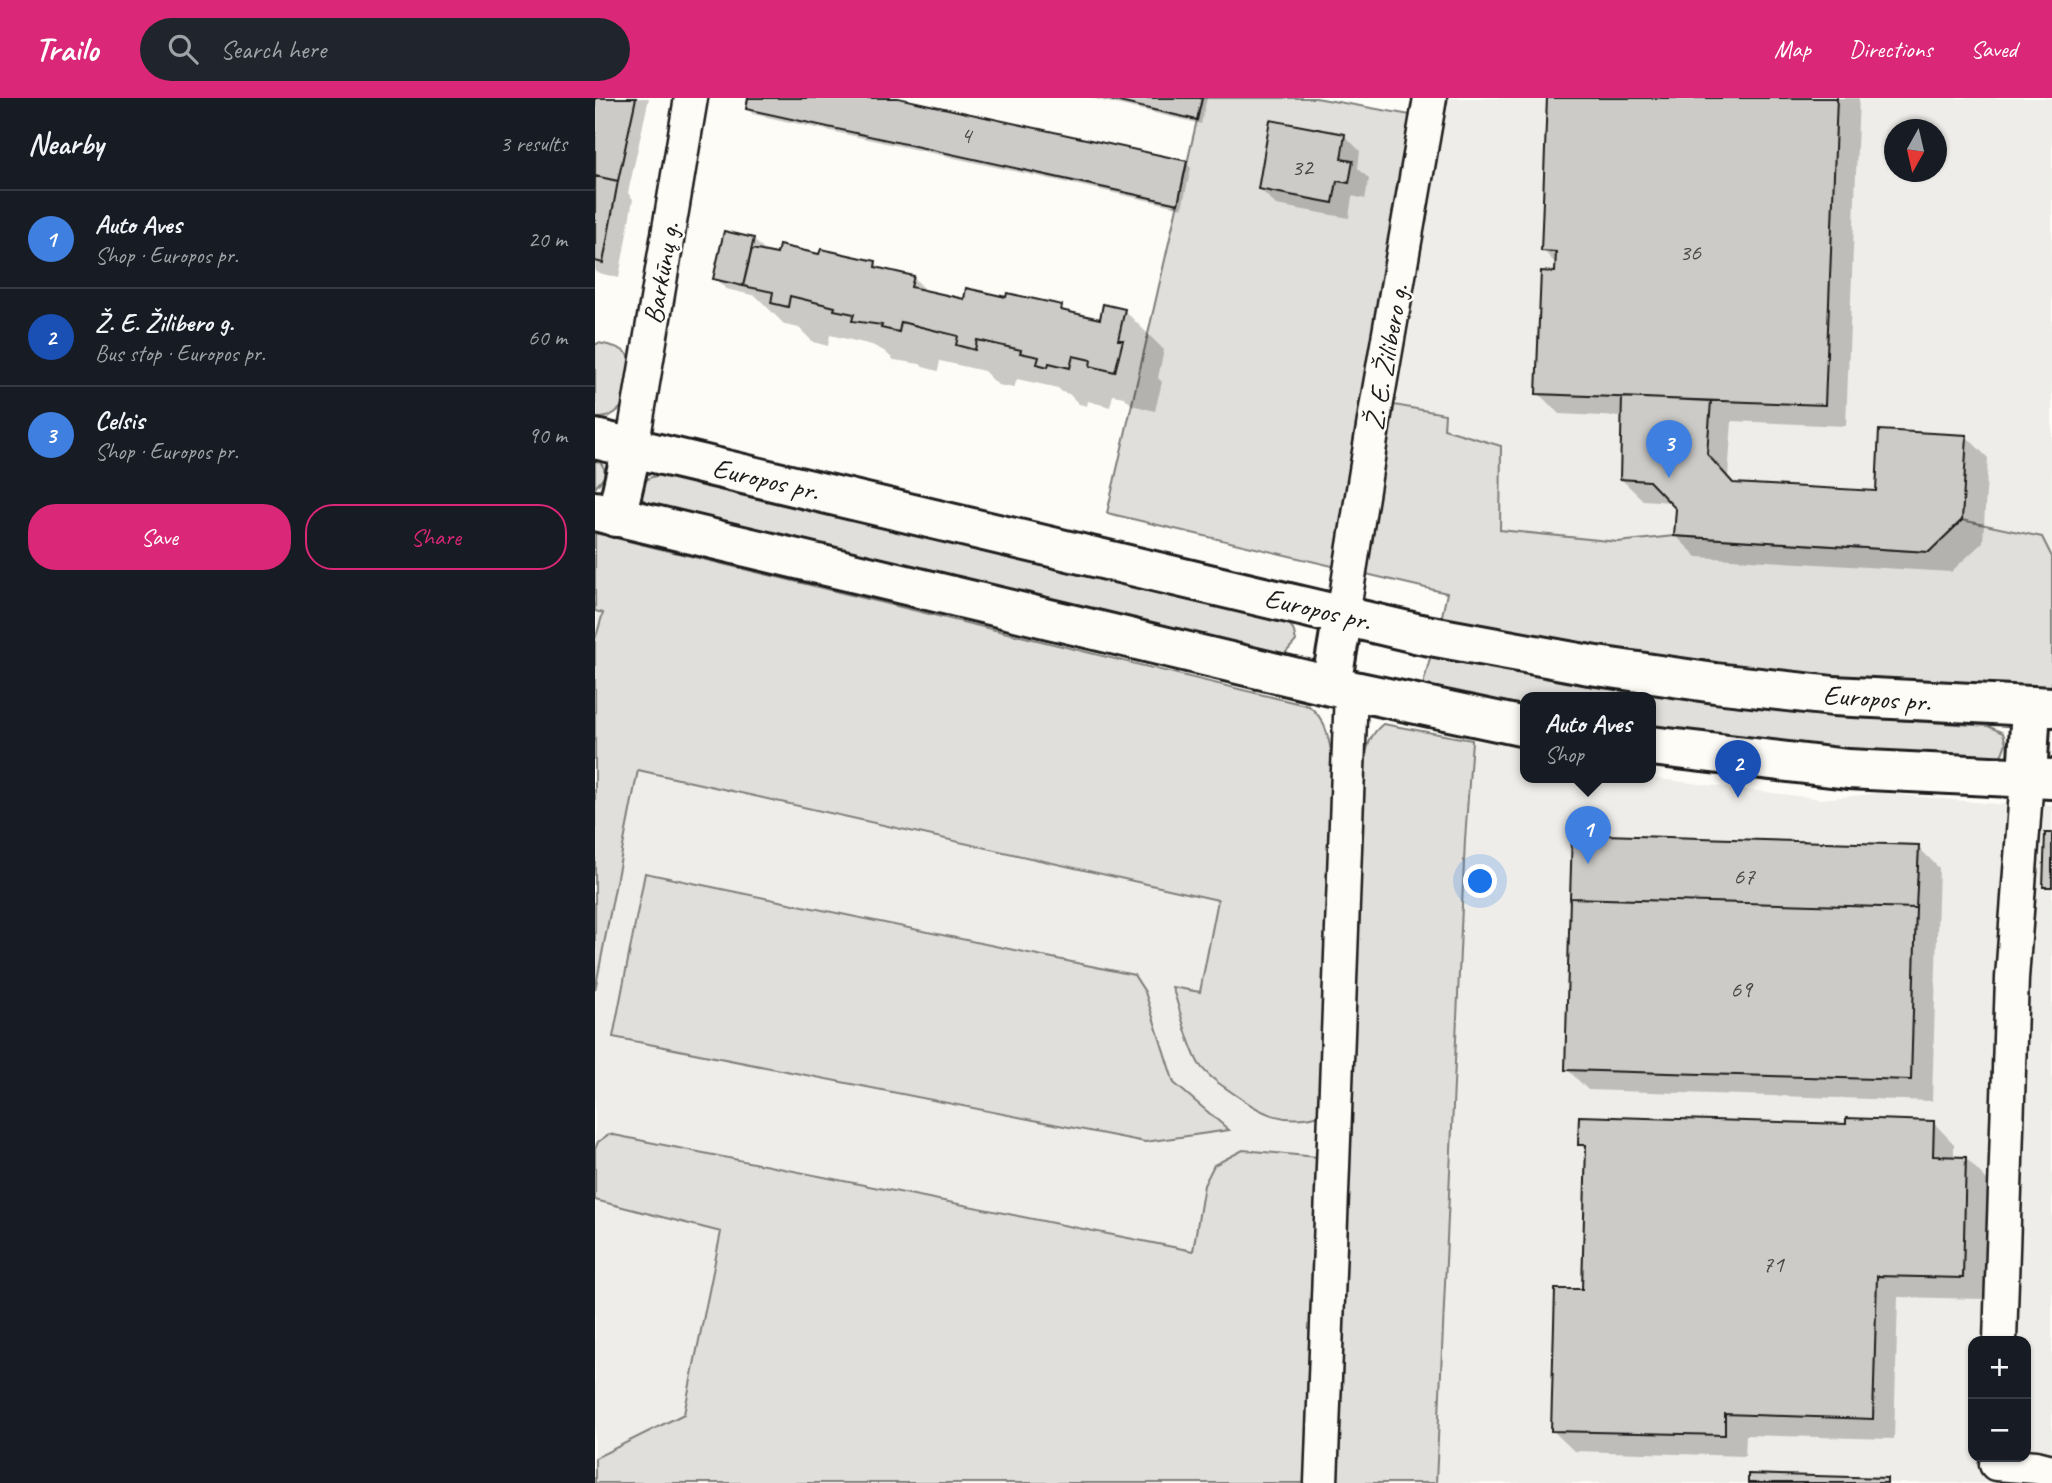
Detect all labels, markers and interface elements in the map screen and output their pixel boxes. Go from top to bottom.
search box [140,18,630,81]
text: Trailo [35,28,98,70]
icon: search [164,30,202,68]
text: Search here [220,33,326,66]
text: Map [1774,34,1811,64]
text: Directions [1849,34,1932,64]
text: Saved [1970,34,2017,64]
north arrow [1884,119,1947,182]
house number: 4 [961,120,974,150]
text: Nearby [28,125,104,163]
text: 3 results [500,129,567,158]
house number: 32 [1291,152,1315,182]
text: Auto Aves [95,208,182,241]
street label: Barkūnų g. [635,219,687,327]
text: 1 [46,225,56,254]
text: 20 m [528,225,567,254]
house number: 36 [1679,237,1702,267]
text: Shop · Europos pr. [95,241,238,270]
street label: Ž. E. Žilibero g. [1356,281,1416,433]
text: Ž. E. Žilibero g. [95,306,234,339]
text: 2 [46,323,56,352]
text: 60 m [528,323,567,352]
text: Bus stop · Europos pr. [95,339,265,368]
text: Celsis [95,404,144,437]
pin: 3 [1646,420,1692,478]
text: 3 [46,421,56,450]
text: 90 m [528,421,567,450]
text: Shop · Europos pr. [95,437,238,466]
street label: Europos pr. [709,450,823,508]
button: Save [28,504,291,570]
button: Share [305,504,567,570]
street label: Europos pr. [1261,580,1375,638]
street label: Europos pr. [1822,677,1933,719]
popup [1520,692,1656,783]
text: Auto Aves [1545,707,1631,740]
text: Shop [1545,740,1584,769]
pin: 2 [1715,740,1761,798]
pin: 1 [1565,806,1611,864]
house number: 67 [1733,861,1756,891]
your location [1463,864,1497,898]
house number: 69 [1730,974,1754,1004]
house number: 71 [1762,1249,1785,1279]
map controls [1968,1336,2031,1462]
button: + [1968,1336,2031,1399]
button: − [1968,1399,2031,1462]

